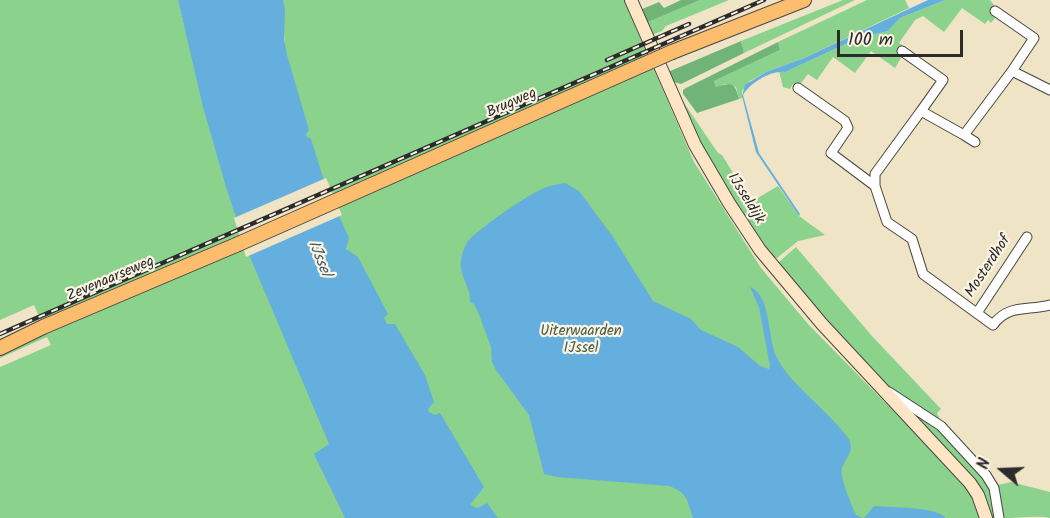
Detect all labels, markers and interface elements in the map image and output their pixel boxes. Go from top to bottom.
scale bar [840,18,966,56]
text: 100 m [848,26,893,55]
street label: Brugweg [484,85,540,123]
street label: IJsseldijk [722,170,768,228]
street label: Mosterdhof [962,233,1016,301]
water label: IJssel [302,238,334,280]
street label: Zevenaarseweg [65,253,157,307]
park label: Uiterwaarden IJssel [540,323,622,358]
north arrow [972,440,1032,500]
text: N [971,455,998,473]

